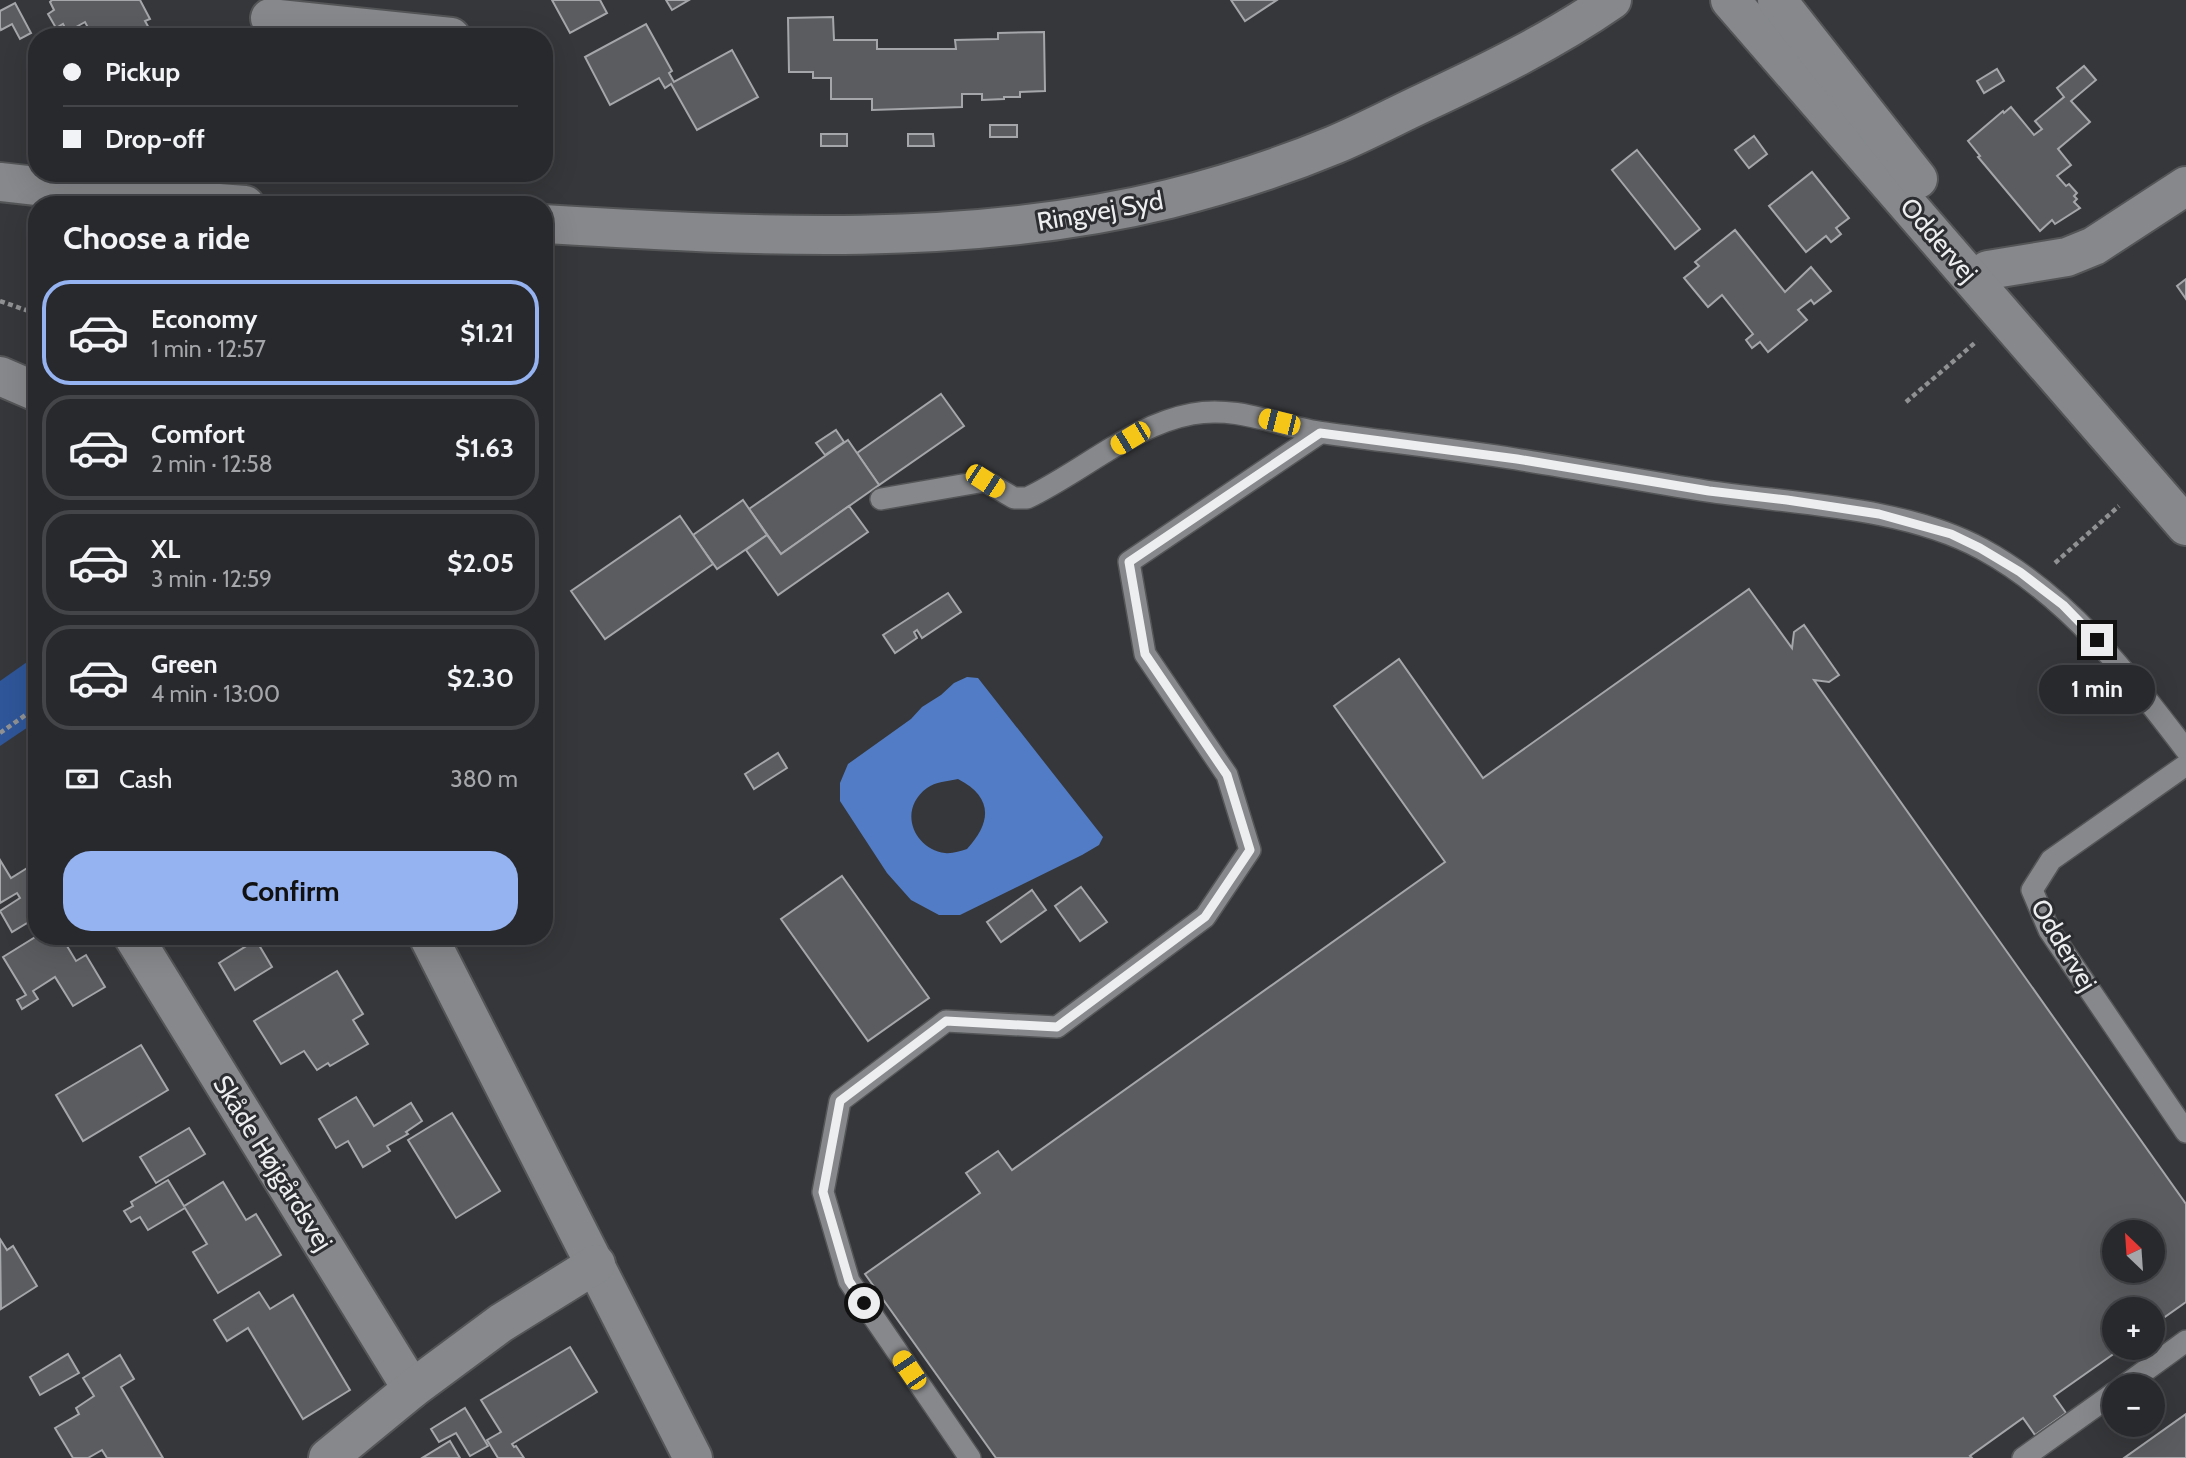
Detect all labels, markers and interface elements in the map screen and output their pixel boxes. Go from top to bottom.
text: Pickup [105,56,180,88]
text: Drop-off [105,123,205,155]
street label: Ringvej Syd [1034,184,1166,238]
street label: Oddervej [1894,191,1984,289]
text: Choose a ride [63,218,250,257]
icon: car [67,301,130,364]
text: Economy [151,303,257,335]
text: $1.21 [460,317,514,349]
text: 1 min · 12:57 [151,335,266,363]
car [1257,407,1302,437]
icon: car [67,416,130,479]
text: Comfort [151,418,245,450]
car [1107,418,1154,458]
text: $1.63 [455,432,514,464]
text: 2 min · 12:58 [151,450,273,478]
car [962,461,1009,501]
icon: car [67,531,130,594]
text: XL [151,533,180,565]
text: $2.05 [447,547,514,579]
text: 3 min · 12:59 [151,565,272,593]
route end [2081,624,2113,656]
icon: car [67,646,130,709]
text: Green [151,648,218,680]
text: $2.30 [447,662,514,694]
callout: 1 min [2039,664,2155,714]
text: 1 min [2071,675,2123,703]
text: 4 min · 13:00 [151,680,280,708]
icon: cash [63,760,101,798]
text: Cash [119,763,172,795]
text: 380 m [450,765,518,793]
button: Confirm [63,851,518,931]
street label: Oddervej [2024,893,2104,997]
street label: Skåde Højgårdsvej [206,1070,340,1256]
north arrow [2102,1220,2165,1283]
map controls [2102,1220,2165,1437]
route start [848,1287,880,1319]
button: + [2102,1297,2165,1360]
car [889,1347,930,1393]
button: − [2102,1374,2165,1437]

